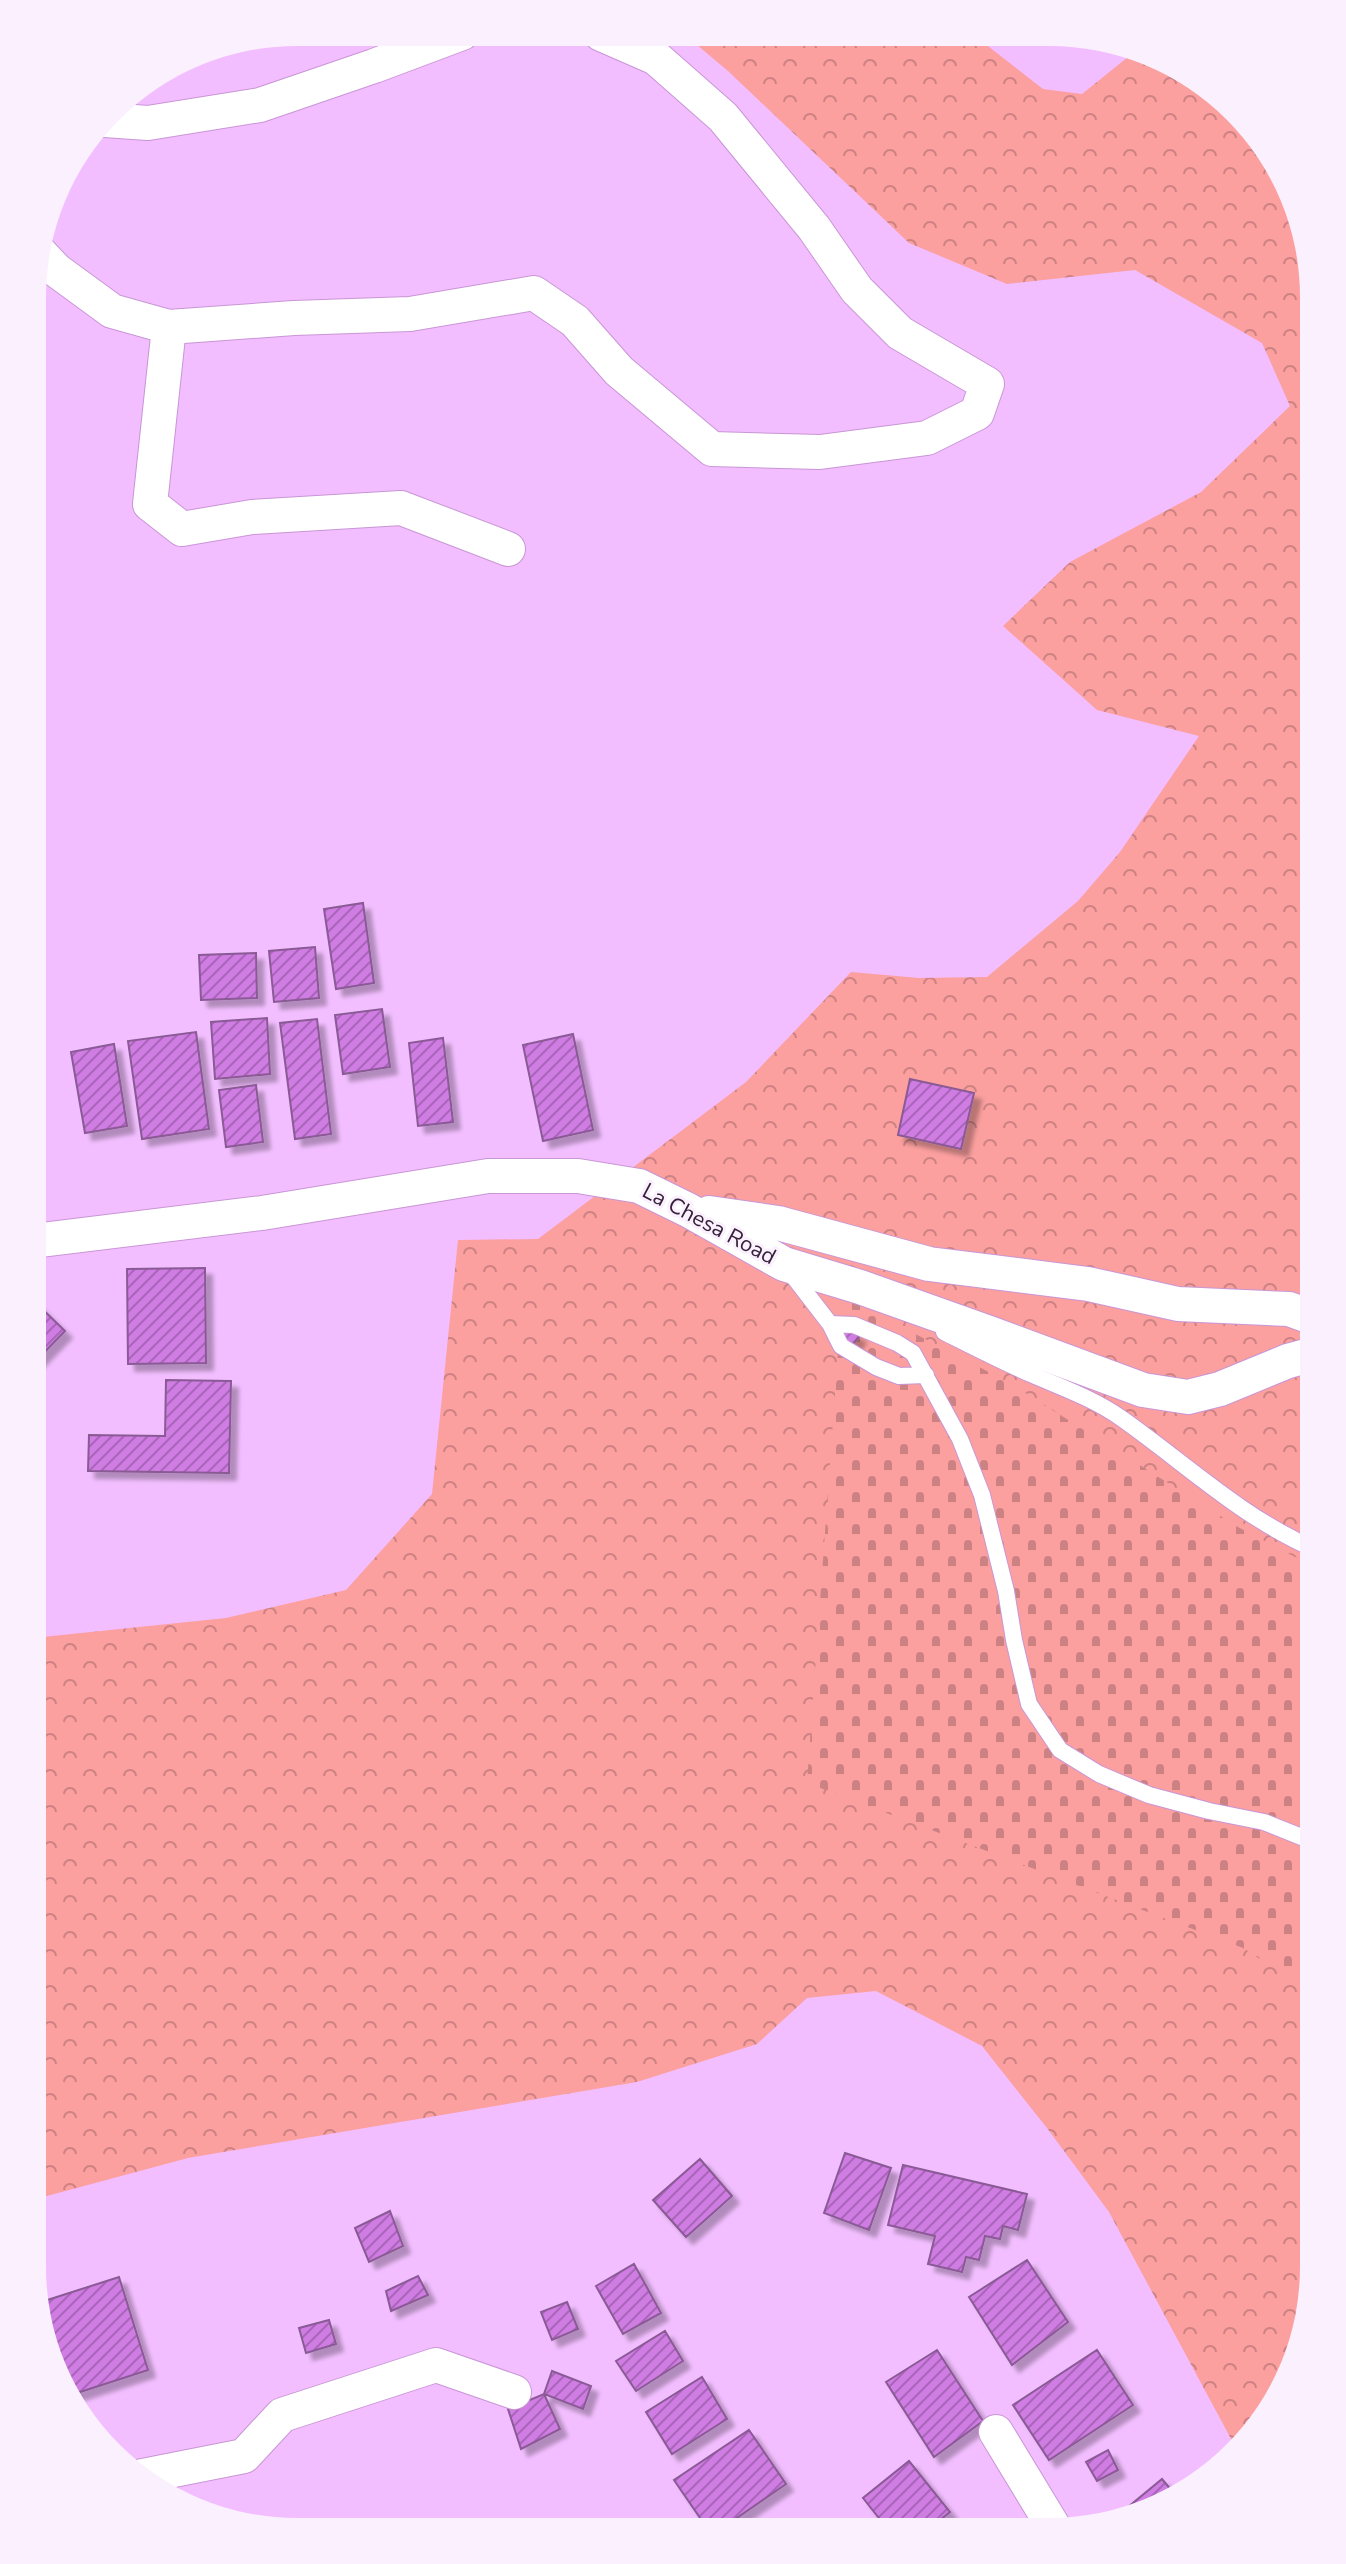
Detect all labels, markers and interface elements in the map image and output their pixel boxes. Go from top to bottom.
street label: La Chesa Road [637,1176,781,1272]

